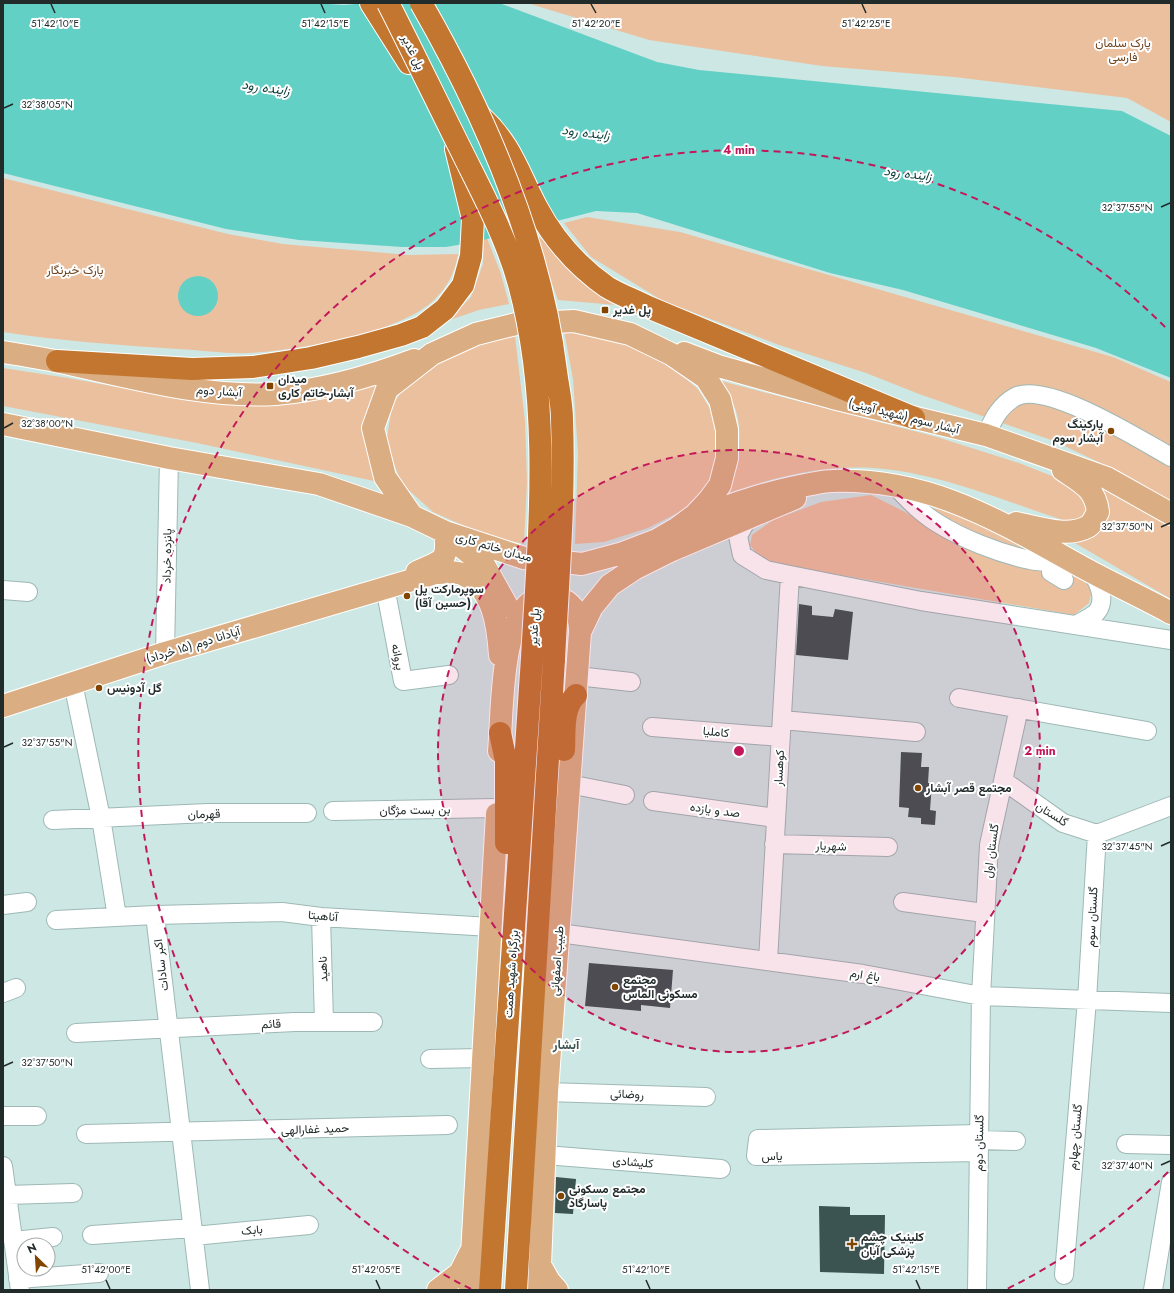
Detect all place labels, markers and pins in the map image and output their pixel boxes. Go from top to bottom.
place label: پل غدیر [612,301,651,319]
marker: پل غدیر [600,305,610,315]
place label: میدان آبشار-خاتم کاری [278,370,354,402]
marker: میدان آبشار-خاتم کاری [265,381,275,391]
place label: پارکینگ آبشار سوم [1052,415,1104,447]
marker: پارکینگ آبشار سوم [1106,426,1116,436]
place label: سوپرمارکت پل (حسین آقا) [415,580,484,612]
marker: سوپرمارکت پل (حسین آقا) [402,591,412,601]
place label: گل آدونیس [107,679,162,697]
marker: گل آدونیس [94,683,104,693]
centre of rings [732,744,746,758]
place label: مجتمع قصر آبشار [925,779,1012,797]
marker: مجتمع قصر آبشار [913,783,923,793]
place label: مجتمع مسکونی الماس [623,971,698,1003]
marker: مجتمع مسکونی الماس [610,982,620,992]
place label: مجتمع مسکونی پاسارگاد [569,1180,646,1212]
marker: مجتمع مسکونی پاسارگاد [556,1191,566,1201]
place label: کلینیک چشم پزشکی آبان [861,1228,925,1260]
marker: کلینیک چشم پزشکی آبان [846,1238,858,1250]

